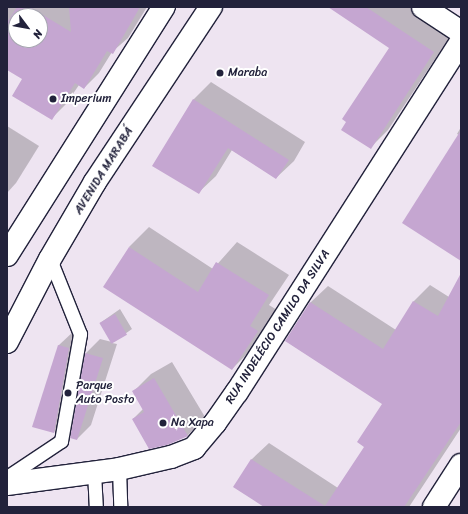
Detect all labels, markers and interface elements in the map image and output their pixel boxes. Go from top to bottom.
north arrow [8,8,48,48]
text: N [28,26,48,42]
place label: Maraba [228,66,267,80]
marker: Maraba [215,68,225,78]
place label: Imperium [61,92,111,106]
marker: Imperium [48,94,58,104]
street label: AVENIDA MARABÁ [71,125,137,217]
street label: RUA INDELÉCIO CAMILO DA SILVA [222,246,334,408]
place label: Parque Auto Posto [76,379,135,407]
marker: Parque Auto Posto [63,388,73,398]
place label: Na Xapa [171,416,214,430]
marker: Na Xapa [158,418,168,428]

